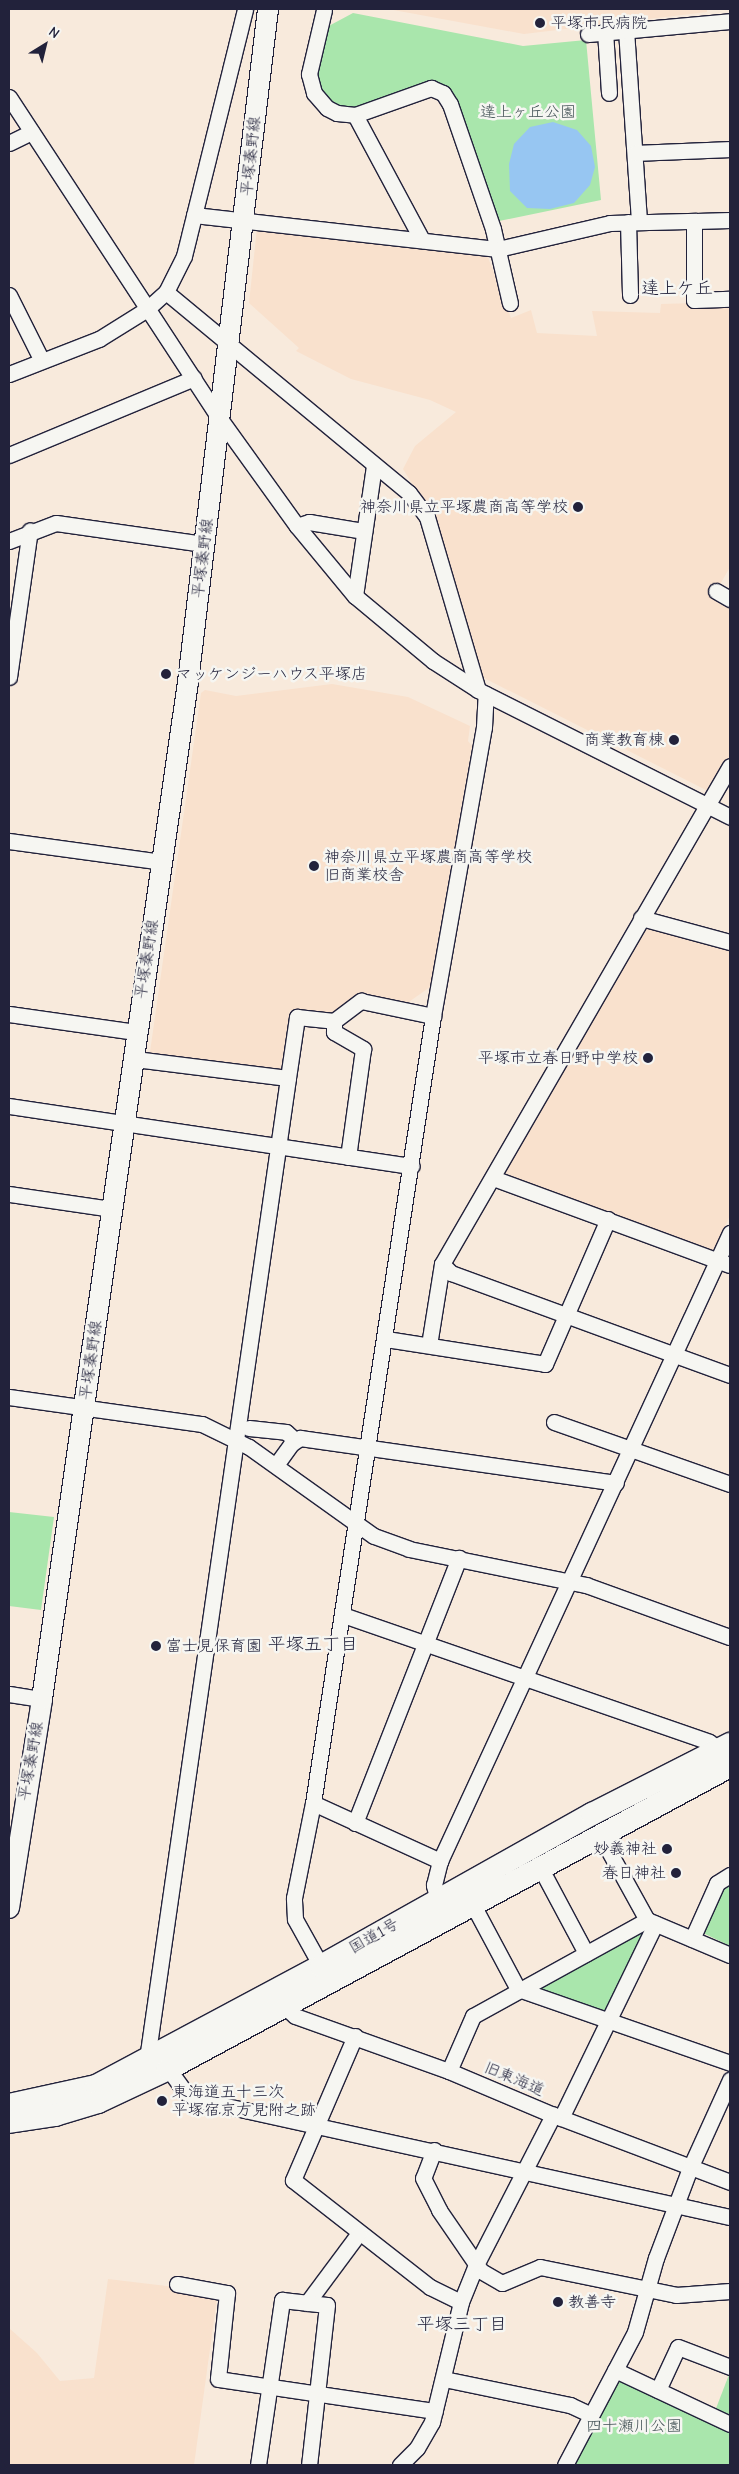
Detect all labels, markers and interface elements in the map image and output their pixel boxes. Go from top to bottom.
place label: 平塚市民病院 [551,13,647,33]
marker: 平塚市民病院 [533,16,547,30]
north arrow [20,20,70,70]
text: N [45,23,63,42]
park label: 達上ヶ丘公園 [480,102,576,122]
street label: 平塚秦野線 [237,115,265,197]
district label: 達上ケ丘 [641,278,713,300]
place label: 神奈川県立平塚農商高等学校 [360,497,568,517]
marker: 神奈川県立平塚農商高等学校 [572,501,584,513]
street label: 平塚秦野線 [189,517,217,599]
place label: マッケンジーハウス平塚店 [176,664,368,684]
marker: マッケンジーハウス平塚店 [160,668,172,680]
place label: 商業教育棟 [584,730,664,750]
marker: 商業教育棟 [668,734,680,746]
place label: 神奈川県立平塚農商高等学校 旧商業校舎 [324,847,532,885]
marker: 神奈川県立平塚農商高等学校 旧商業校舎 [308,860,320,872]
street label: 平塚秦野線 [131,918,163,1000]
place label: 平塚市立春日野中学校 [478,1048,638,1068]
marker: 平塚市立春日野中学校 [642,1052,654,1064]
street label: 平塚秦野線 [76,1319,106,1401]
district label: 平塚五丁目 [268,1634,358,1656]
place label: 富士見保育園 [166,1636,262,1656]
marker: 富士見保育園 [150,1640,162,1652]
street label: 平塚秦野線 [15,1720,47,1802]
place label: 妙義神社 [593,1839,657,1859]
marker: 妙義神社 [661,1843,673,1855]
place label: 春日神社 [602,1863,666,1883]
marker: 春日神社 [670,1867,682,1879]
street label: 国道1号 [346,1914,402,1958]
street label: 旧東海道 [481,2058,547,2100]
place label: 東海道五十三次 平塚宿京方見附之跡 [172,2082,316,2120]
marker: 東海道五十三次 平塚宿京方見附之跡 [156,2095,168,2107]
place label: 教善寺 [568,2292,616,2312]
marker: 教善寺 [552,2296,564,2308]
district label: 平塚三丁目 [417,2314,507,2336]
park label: 四十瀬川公園 [586,2416,682,2436]

